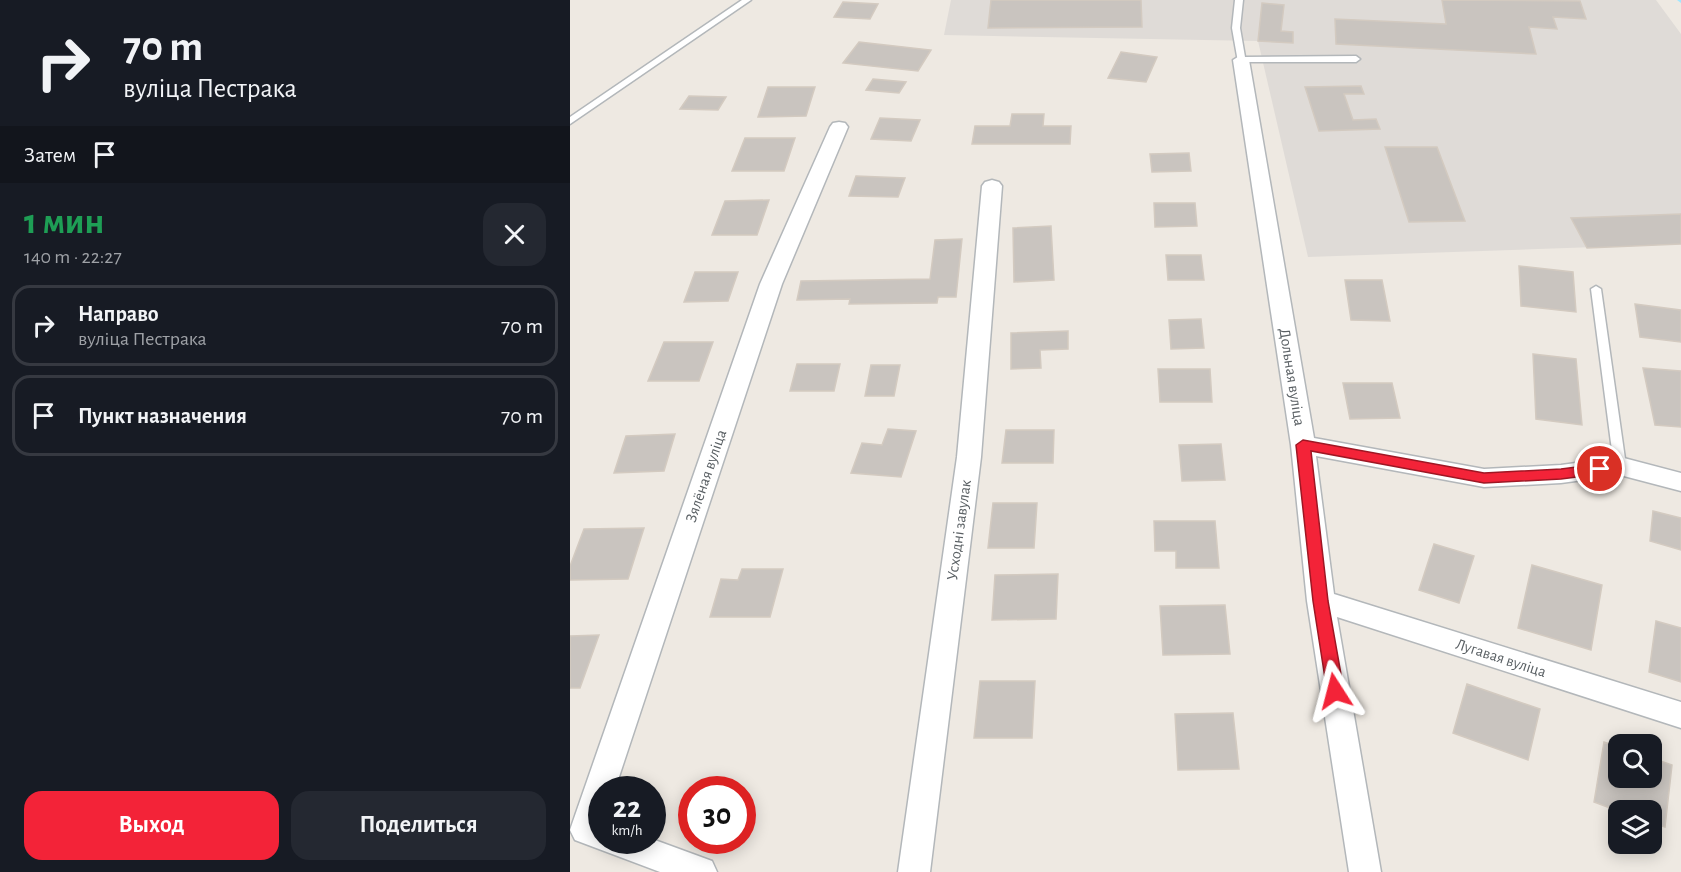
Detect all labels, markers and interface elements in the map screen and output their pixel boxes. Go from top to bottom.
icon: right [24,24,102,102]
text: 70 m [123,26,203,68]
text: вуліца Пестрака [123,75,297,102]
icon: arrive [88,138,121,171]
text: Затем [24,144,76,166]
button: close [483,203,546,266]
text: 1 мин [24,204,104,240]
text: 140 m · 22:27 [24,247,122,267]
text: Направо [78,303,159,325]
icon: right [27,309,60,342]
text: 70 m [501,315,543,337]
street label: Дольная вуліца [1275,327,1308,427]
text: вуліца Пестрака [78,329,207,349]
icon: arrive [27,399,60,432]
text: Пункт назначения [78,405,247,427]
text: 70 m [501,405,543,427]
street label: Зялёная вуліца [683,428,730,525]
pin [1574,443,1625,494]
icon: arrive [1583,452,1616,485]
street label: Усходні завулак [944,478,975,581]
street label: Лугавая вуліца [1453,636,1548,681]
position arrow [1303,659,1367,723]
map controls [1608,734,1662,854]
button: search [1608,734,1662,788]
speed limit sign: 30 [678,776,756,854]
button: Выход [24,791,279,860]
button: Поделиться [291,791,546,860]
text: 22 [613,793,641,823]
button: layers [1608,800,1662,854]
text: km/h [612,823,642,838]

